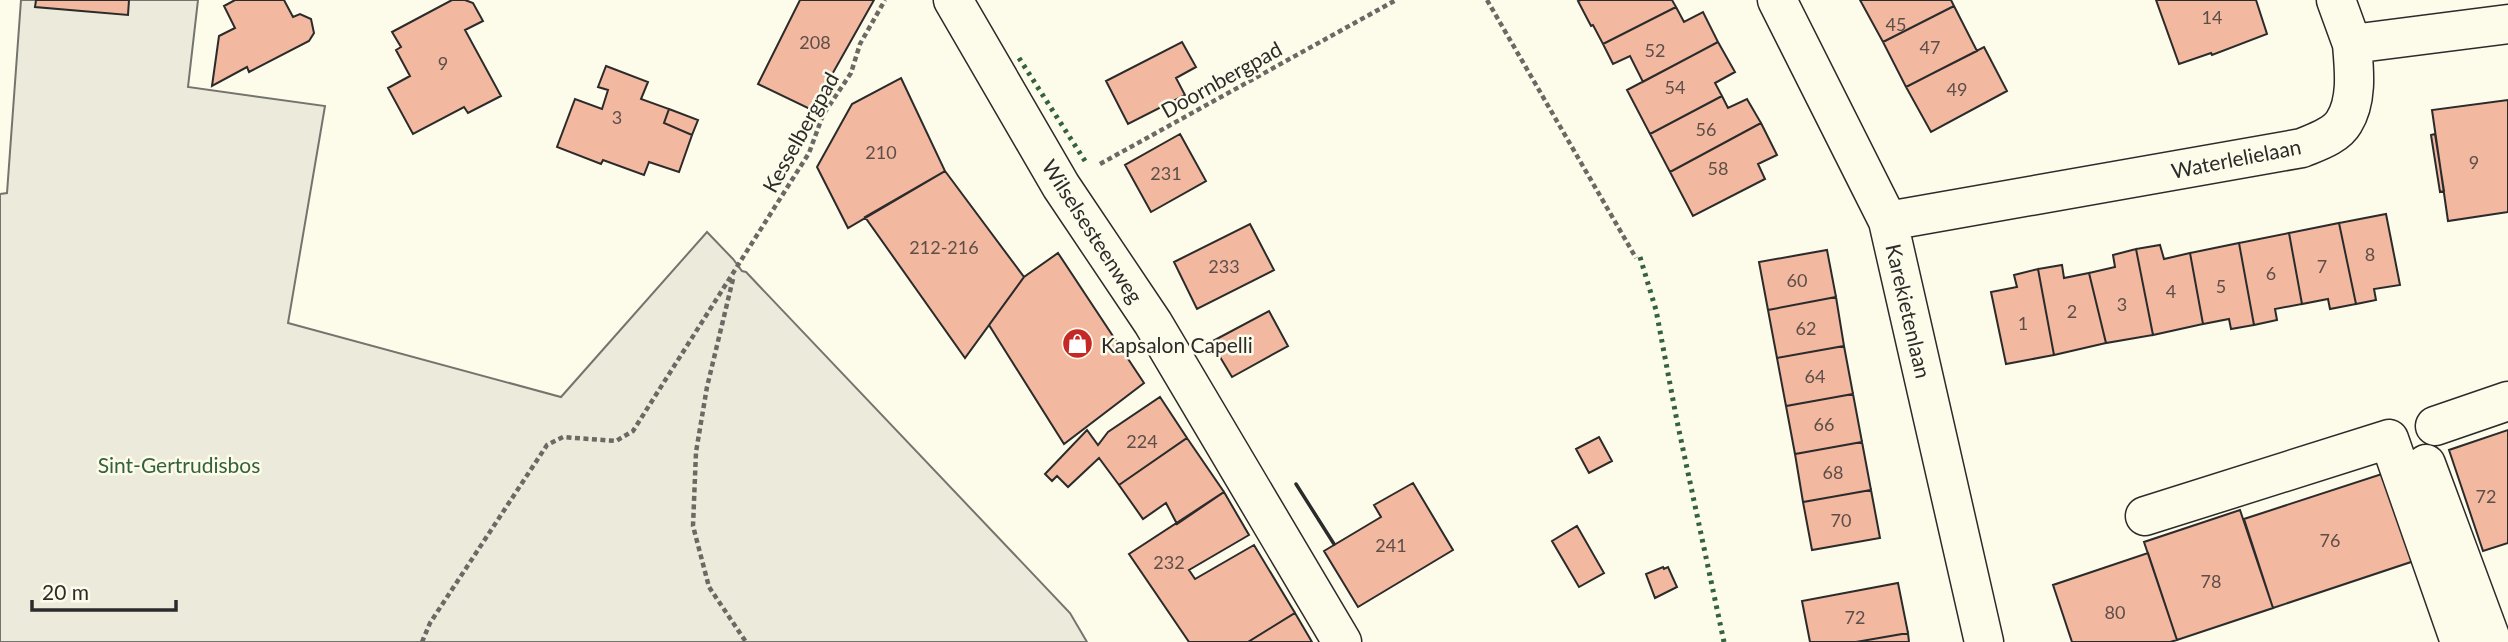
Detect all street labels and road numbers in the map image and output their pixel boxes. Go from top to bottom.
street label: Doornbergpad [1156,36,1286,122]
street label: Kesselbergpad [757,68,843,196]
street label: Waterlelielaan [2169,133,2303,183]
street label: Wilselsesteenweg [1037,155,1149,307]
street label: Karekietenlaan [1881,241,1937,381]

